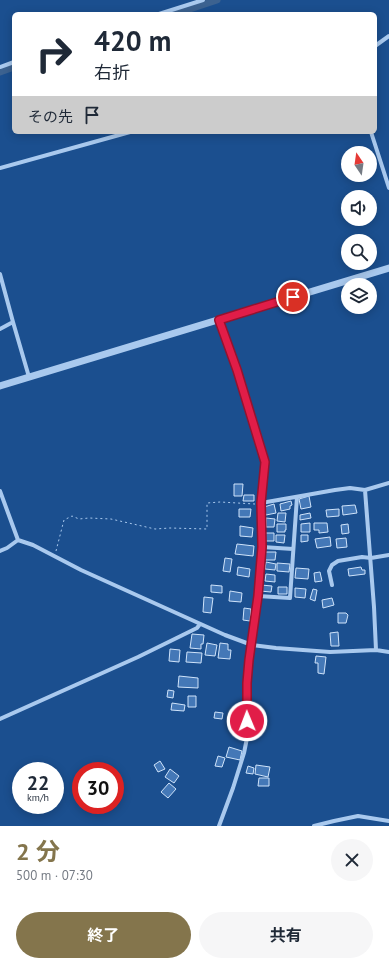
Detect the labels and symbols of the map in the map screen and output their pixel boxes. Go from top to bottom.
north arrow [341,146,377,182]
pin [276,280,310,314]
position arrow [226,700,268,742]
speed limit sign: 30 [72,762,124,814]

